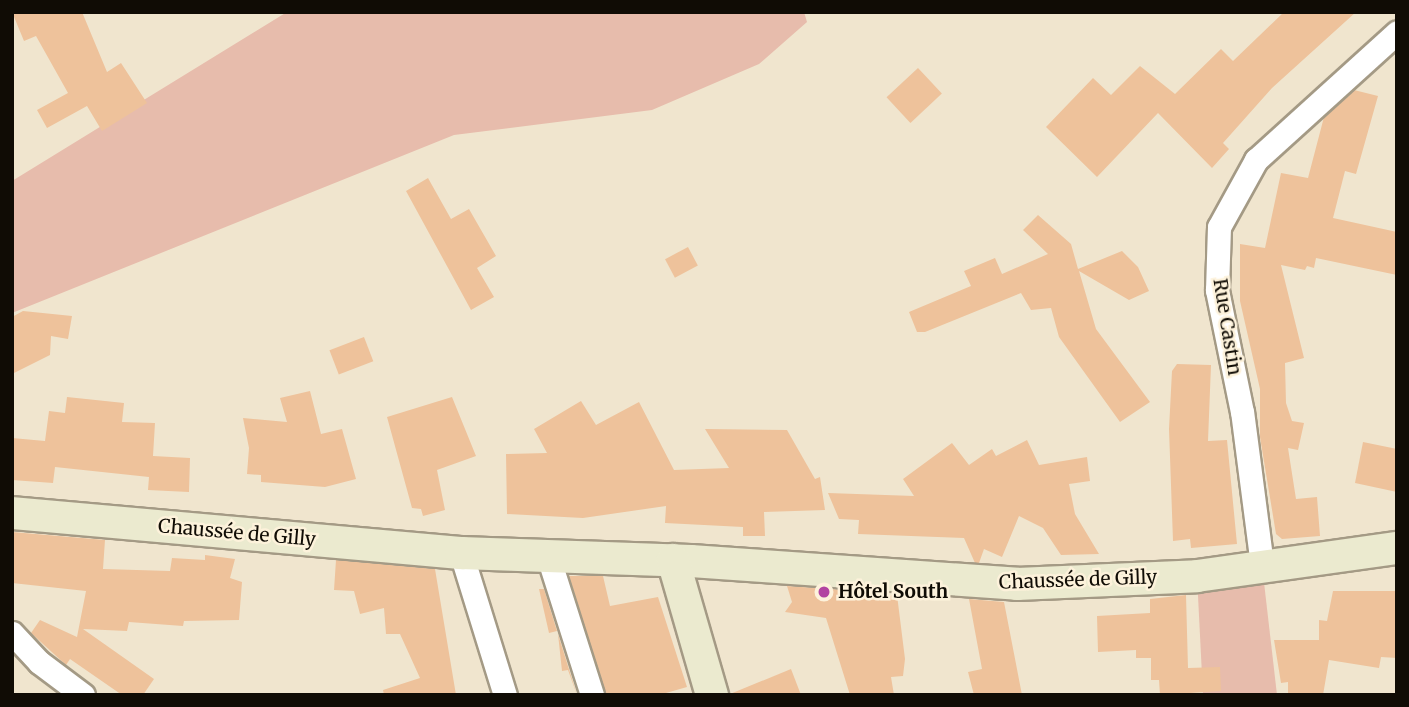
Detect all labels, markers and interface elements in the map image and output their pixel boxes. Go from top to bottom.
street label: Rue Castin [1208,277,1246,377]
street label: Chaussée de Gilly [157,515,317,551]
street label: Chaussée de Gilly [998,566,1158,594]
place label: Hôtel South [838,581,948,603]
marker: Hôtel South [816,584,832,600]

